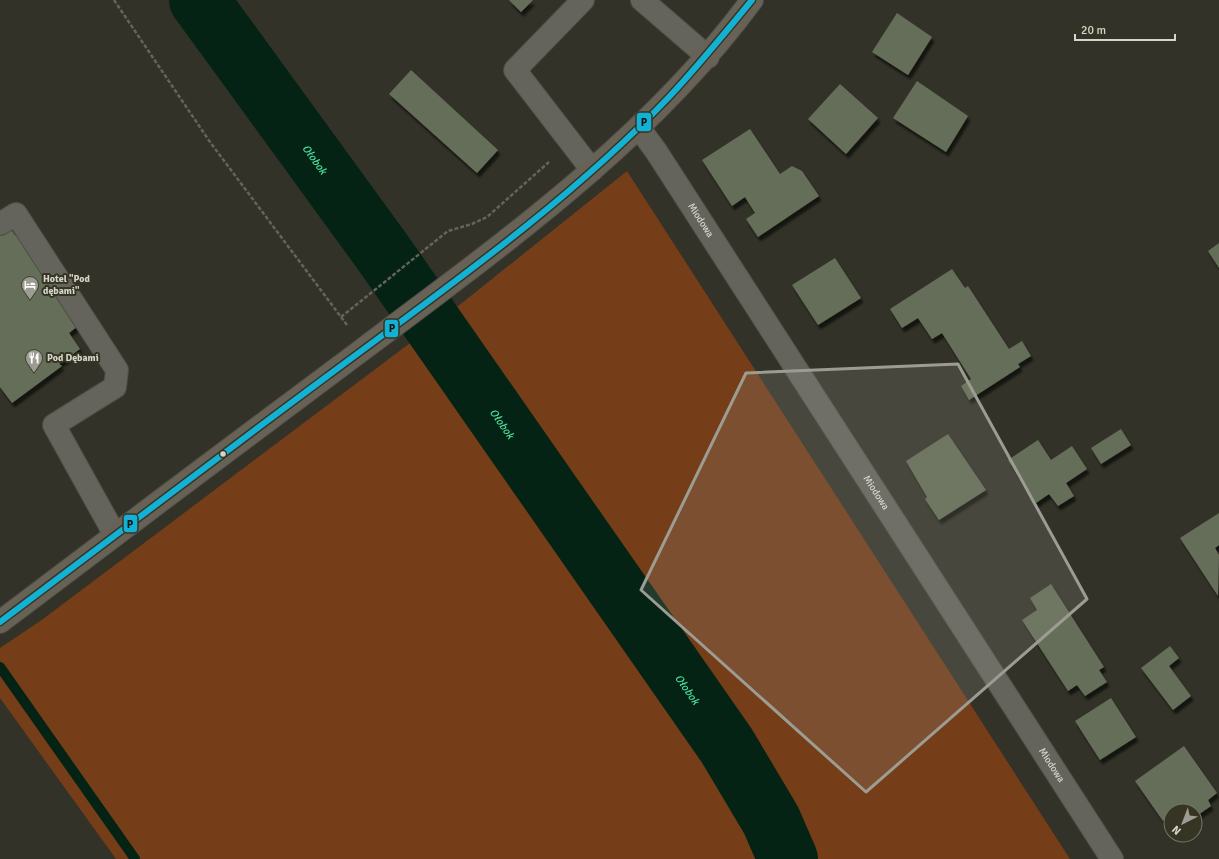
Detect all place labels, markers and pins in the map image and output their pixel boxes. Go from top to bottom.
place label: Hotel "Pod dębami" [43,273,90,297]
hotel icon: Hotel "Pod dębami" [20,275,40,300]
restaurant icon: Pod Dębami [24,348,44,373]
place label: Pod Dębami [47,352,99,364]
unlabelled marker [218,449,228,459]

